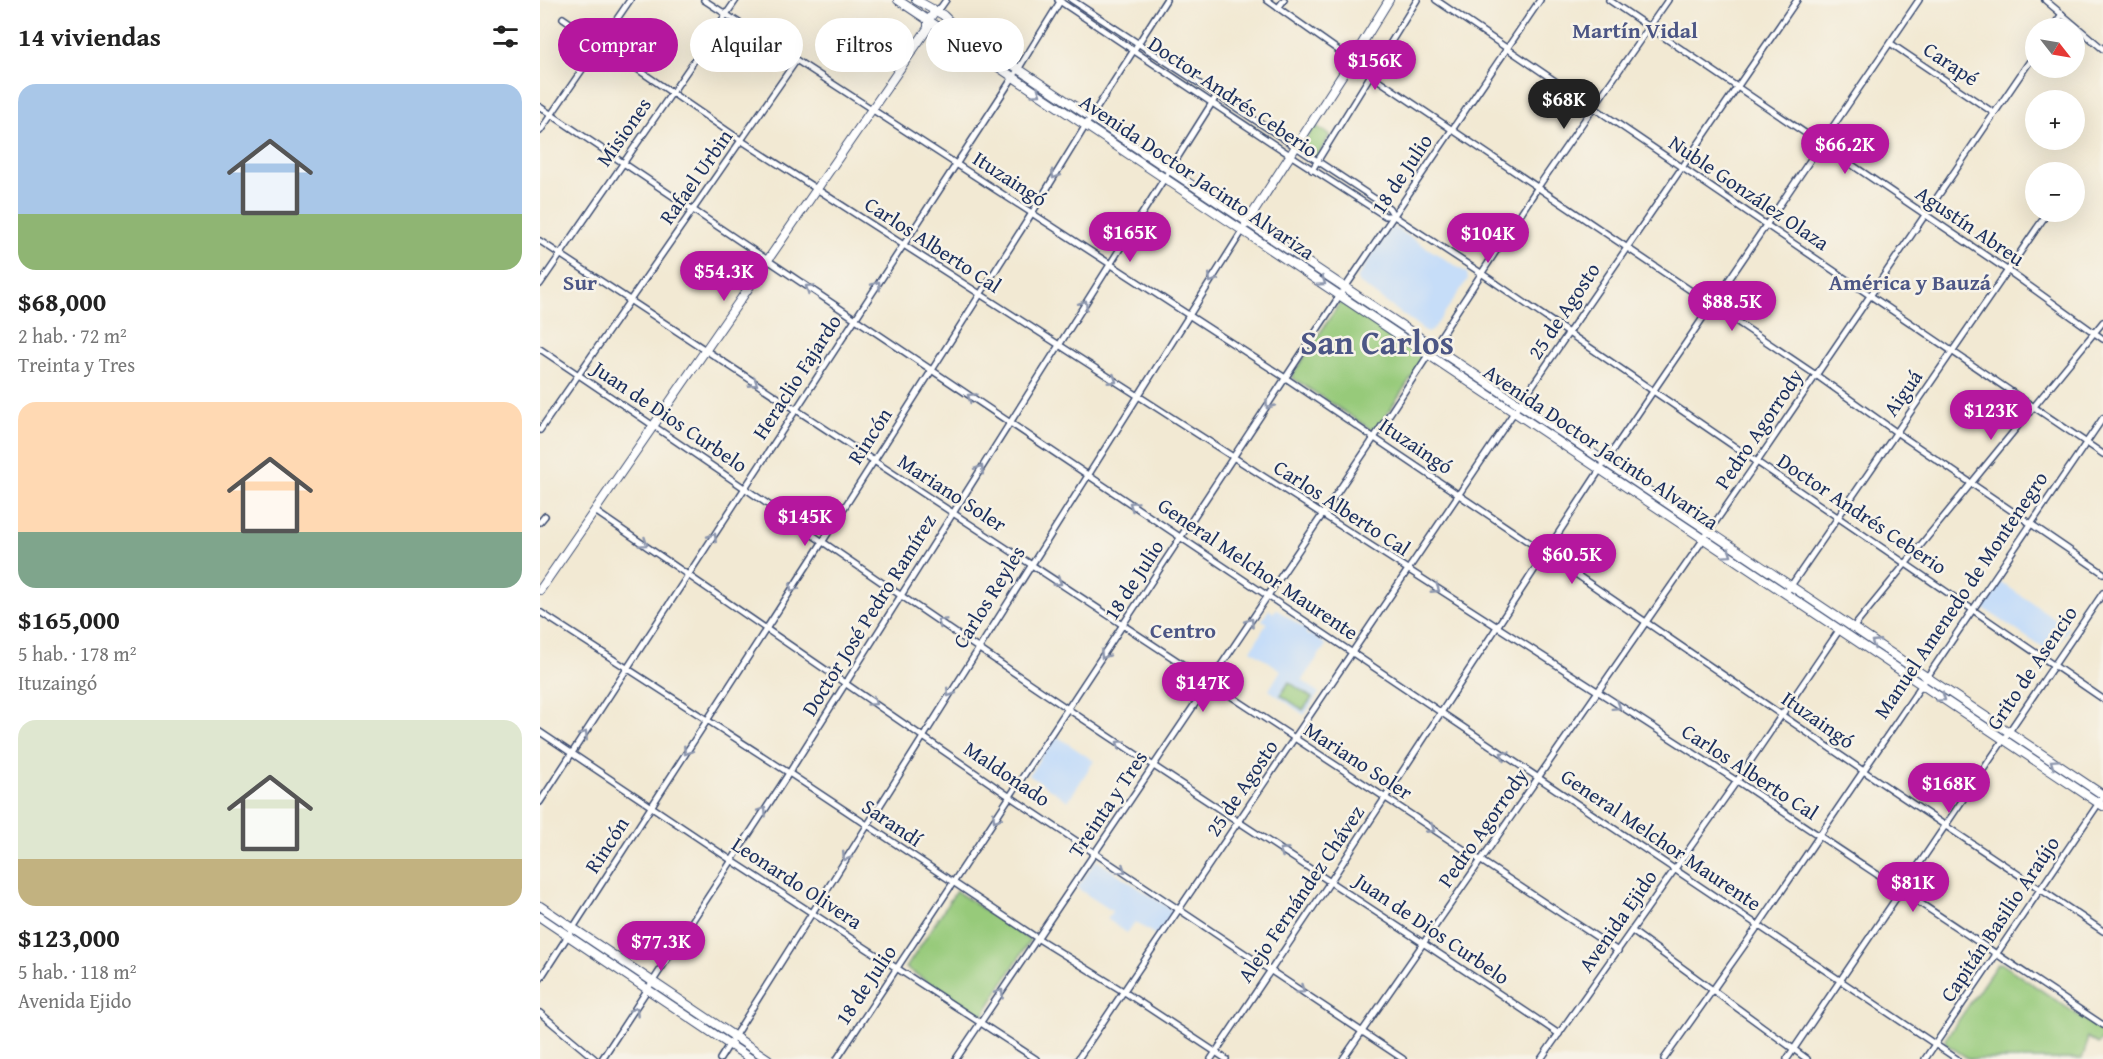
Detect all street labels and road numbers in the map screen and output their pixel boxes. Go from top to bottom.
street label: Doctor Andrés Ceberio [1142,28,1324,165]
street label: Carapé [1917,34,1985,94]
street label: Avenida Doctor Jacinto Alvariza [1073,86,1321,267]
street label: Misiones [589,91,659,173]
street label: Rafael Urbin [651,123,740,231]
street label: 18 de Julio [1363,127,1440,220]
street label: Nuble González Olaza [1663,127,1836,258]
street label: Ituzaingó [967,143,1054,214]
street label: Agustín Abreu [1909,178,2032,274]
street label: Carlos Alberto Cal [859,189,1008,301]
street label: 25 de Agosto [1520,256,1607,365]
street label: Heraclio Fajardo [744,308,849,445]
street label: Juan de Dios Curbelo [584,351,754,480]
street label: Avenida Doctor Jacinto Alvariza [1477,356,1725,537]
street label: Pedro Agorrody [1707,362,1811,495]
street label: Aiguá [1875,363,1930,422]
street label: Rincón [840,401,899,470]
street label: Ituzaingó [1373,409,1459,482]
street label: Doctor Andrés Ceberio [1771,445,1953,582]
street label: Mariano Soler [892,446,1013,540]
street label: Carlos Alberto Cal [1268,452,1417,564]
street label: Manuel Amenedo de Montenegro [1866,465,2055,725]
street label: General Melchor Maurente [1152,490,1365,648]
street label: Doctor José Pedro Ramírez [794,508,943,722]
street label: 18 de Julio [1096,533,1171,626]
street label: Carlos Reyles [945,539,1032,654]
street label: Grito de Asencio [1978,599,2085,736]
street label: Ituzaingó [1775,683,1861,756]
street label: Mariano Soler [1298,714,1419,808]
street label: Carlos Alberto Cal [1676,716,1825,828]
street label: Maldonado [958,733,1057,814]
street label: 25 de Agosto [1198,733,1285,842]
street label: Treinta y Tres [1060,744,1155,863]
street label: Pedro Agorrody [1430,761,1536,894]
street label: General Melchor Maurente [1555,761,1768,919]
street label: Sarandí [856,791,930,855]
street label: Alejo Fernández Chávez [1230,799,1372,989]
street label: Rincón [577,810,636,879]
street label: Leonardo Olivera [726,829,869,937]
street label: Capitán Basilio Araújo [1932,829,2067,1008]
street label: Juan de Dios Curbelo [1346,863,1516,992]
street label: Avenida Ejido [1571,863,1664,978]
street label: 18 de Julio [827,938,904,1031]

